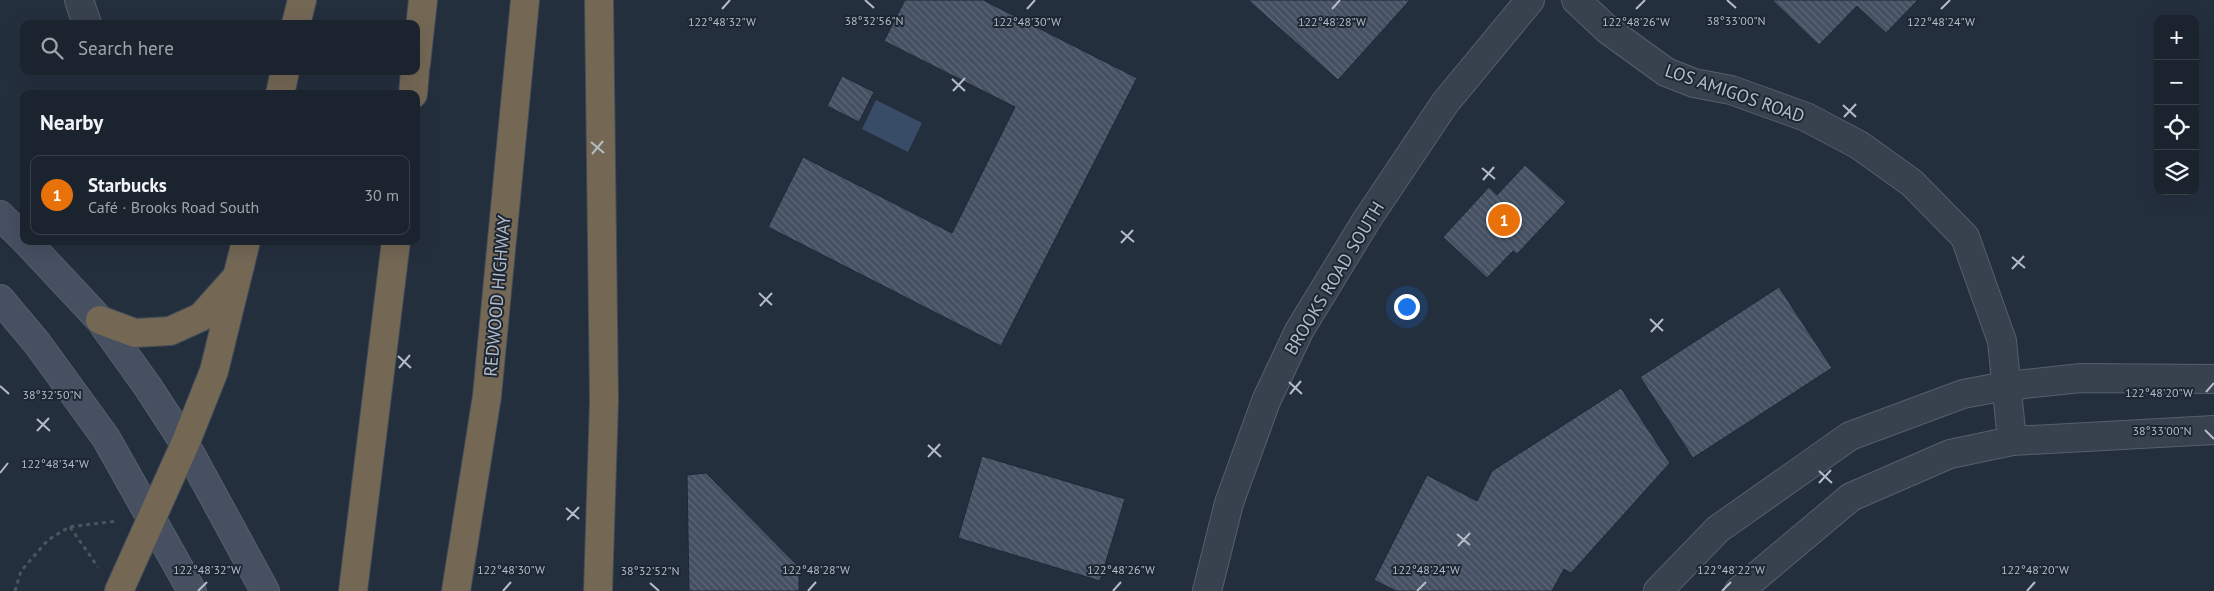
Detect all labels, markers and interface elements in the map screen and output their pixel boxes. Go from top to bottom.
text: 38°32'56"N [844,13,904,28]
text: 38°33'00"N [1706,13,1766,28]
text: 122°48'32"W [688,14,756,29]
text: 122°48'30"W [993,14,1061,29]
text: 122°48'28"W [1298,14,1366,29]
text: 122°48'26"W [1602,14,1670,29]
text: 122°48'24"W [1907,14,1975,29]
map controls [2154,15,2199,195]
button: + [2154,15,2199,60]
search box [20,20,420,75]
icon: search [38,34,66,62]
text: Search here [78,36,174,60]
street label: LOS AMIGOS ROAD [1662,58,1808,128]
button: − [2154,60,2199,105]
button: locate [2154,105,2199,150]
text: Nearby [40,109,103,136]
button: layers [2154,150,2199,195]
text: Starbucks [88,173,167,197]
text: 1 [52,185,62,205]
text: 30 m [364,185,399,205]
text: Café · Brooks Road South [88,197,259,217]
street label: BROOKS ROAD SOUTH [1279,197,1389,359]
pin: 1 [1488,201,1520,239]
street label: REDWOOD HIGHWAY [478,214,516,378]
your location [1394,294,1420,320]
text: 122°48'20"W [2125,385,2193,400]
text: 38°32'50"N [22,387,82,402]
text: 38°33'00"N [2132,423,2192,438]
text: 122°48'34"W [21,456,89,471]
text: 122°48'32"W [173,562,241,577]
text: 122°48'30"W [477,562,545,577]
text: 122°48'28"W [782,562,850,577]
text: 122°48'26"W [1087,562,1155,577]
text: 122°48'24"W [1392,562,1460,577]
text: 122°48'22"W [1697,562,1765,577]
text: 122°48'20"W [2001,562,2069,577]
text: 38°32'52"N [620,563,680,578]

